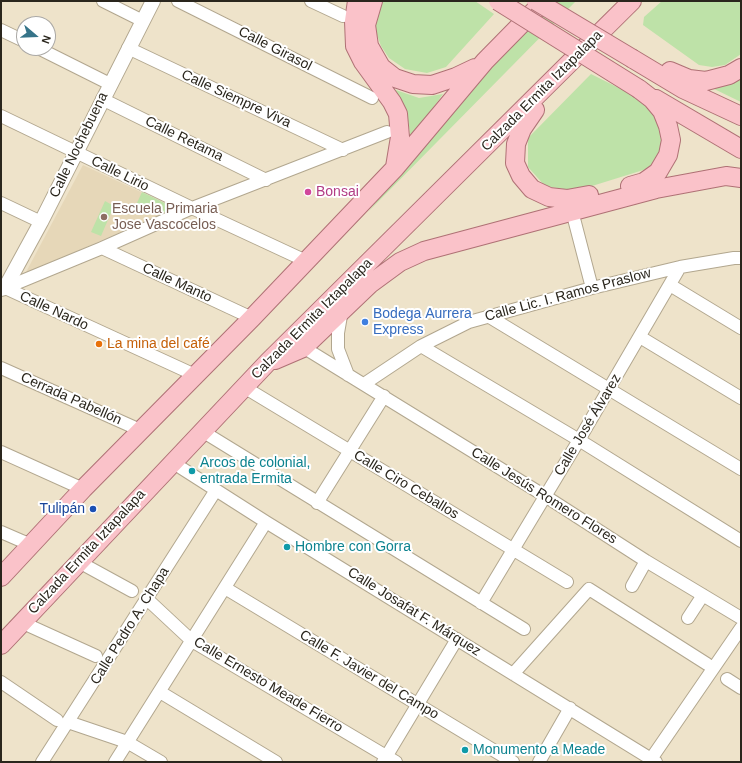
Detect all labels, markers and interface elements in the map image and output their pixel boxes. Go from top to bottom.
north arrow [16,16,56,56]
street label: Calle Girasol [235,23,315,75]
street label: Calzada Ermita Iztapalapa [478,27,606,155]
text: N [39,34,53,45]
street label: Calle Siempre Viva [179,66,293,132]
street label: Calle Nochebuena [46,90,112,200]
street label: Calle Retama [142,113,226,165]
street label: Calle Lirio [88,153,152,195]
place label: Bonsai [316,184,359,200]
marker: Bonsai [303,187,313,197]
place label: Escuela Primaria Jose Vascocelos [112,201,218,234]
marker: Escuela Primaria Jose Vascocelos [99,212,109,222]
street label: Calzada Ermita Iztapalapa [248,255,376,383]
street label: Calle Manto [140,260,214,306]
street label: Calle Lic. I. Ramos Praslow [483,265,653,325]
street label: Calle Nardo [17,288,91,334]
place label: Bodega Aurrera Express [373,306,472,338]
marker: Bodega Aurrera Express [360,317,370,327]
place label: La mina del café [107,336,210,352]
marker: La mina del café [94,339,104,349]
street label: Cerrada Pabellón [18,369,124,429]
street label: Calle José Álvarez [551,371,625,479]
street label: Calle Jesús Romero Flores [468,444,620,548]
street label: Calle Ciro Ceballos [350,447,462,523]
place label: Arcos de colonial, entrada Ermita [200,455,311,488]
marker: Arcos de colonial, entrada Ermita [187,466,197,476]
street label: Calzada Ermita Iztapalapa [25,486,149,618]
place label: Tulipán [40,501,85,517]
marker: Tulipán [88,504,98,514]
place label: Hombre con Gorra [295,539,411,555]
marker: Hombre con Gorra [282,542,292,552]
street label: Calle Pedro A. Chapa [87,564,173,688]
street label: Calle Josafat F. Márquez [344,564,484,660]
street label: Calle F. Javier del Campo [296,627,442,723]
street label: Calle Ernesto Meade Fierro [190,634,346,736]
place label: Monumento a Meade [473,742,605,758]
marker: Monumento a Meade [460,745,470,755]

